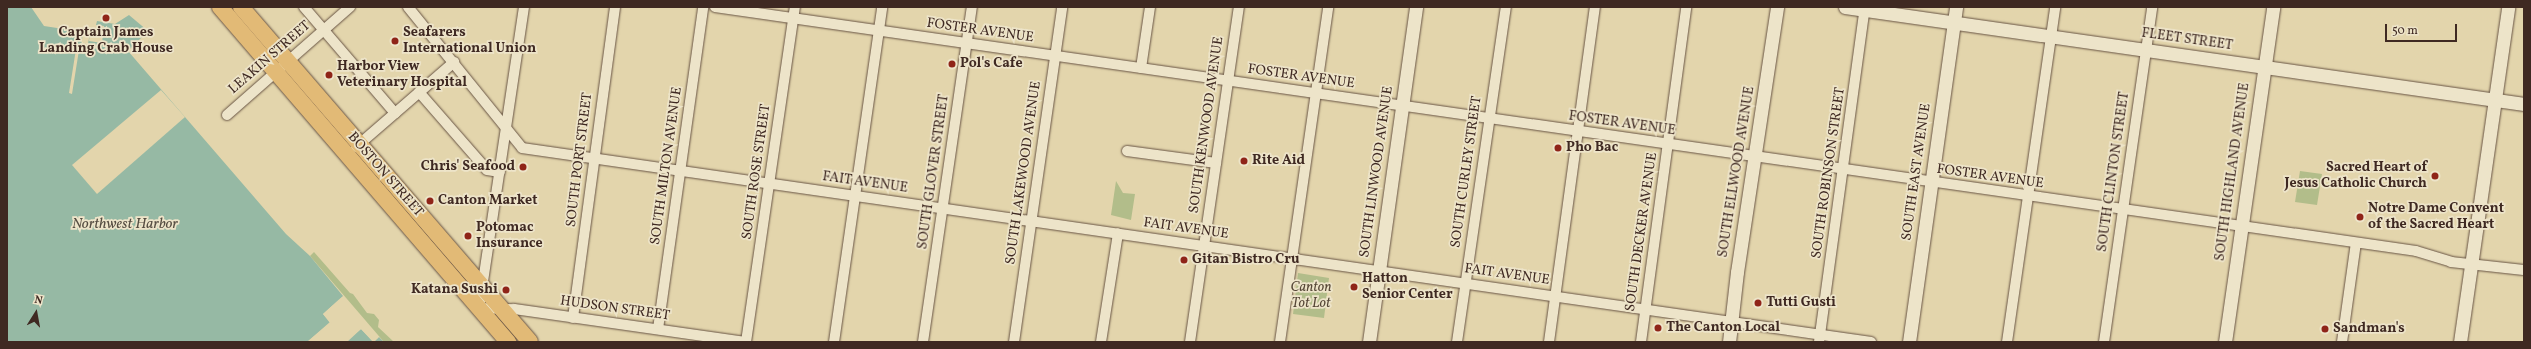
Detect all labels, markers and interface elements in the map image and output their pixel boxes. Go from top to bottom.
marker: Captain James Landing Crab House [101,13,111,23]
street label: FOSTER AVENUE [925,15,1035,47]
scale bar [2387,16,2459,42]
street label: LEAKIN STREET [226,18,314,98]
text: 50 m [2392,23,2418,39]
place label: Captain James Landing Crab House [39,25,173,58]
place label: Seafarers International Union [403,25,536,58]
street label: FLEET STREET [2140,25,2234,55]
marker: Seafarers International Union [390,36,400,46]
street label: SOUTH KENWOOD AVENUE [1186,36,1228,214]
place label: Pol's Cafe [960,56,1023,72]
place label: Harbor View Veterinary Hospital [337,59,467,92]
marker: Pol's Cafe [947,59,957,69]
street label: FOSTER AVENUE [1246,61,1356,93]
marker: Harbor View Veterinary Hospital [324,70,334,80]
street label: SOUTH LAKEWOOD AVENUE [1003,80,1045,266]
street label: SOUTH HIGHLAND AVENUE [2212,82,2254,262]
street label: SOUTH LINWOOD AVENUE [1357,85,1397,259]
street label: SOUTH ELLWOOD AVENUE [1715,85,1759,259]
street label: SOUTH MILTON AVENUE [648,86,686,246]
street label: SOUTH ROBINSON STREET [1809,86,1849,260]
street label: SOUTH CLINTON STREET [2094,91,2134,253]
street label: SOUTH PORT STREET [563,92,597,228]
street label: SOUTH GLOVER STREET [915,93,953,251]
street label: SOUTH CURLEY STREET [1448,95,1486,249]
street label: SOUTH EAST AVENUE [1899,102,1935,242]
street label: SOUTH ROSE STREET [739,103,775,241]
street label: FOSTER AVENUE [1567,108,1677,140]
street label: BOSTON STREET [344,129,426,221]
place label: Pho Bac [1566,140,1618,156]
marker: Pho Bac [1553,143,1563,153]
street label: SOUTH DECKER AVENUE [1623,151,1661,313]
place label: Rite Aid [1252,153,1305,169]
marker: Rite Aid [1239,156,1249,166]
place label: Chris' Seafood [421,159,515,175]
place label: Sacred Heart of Jesus Catholic Church [2285,160,2427,192]
street label: FOSTER AVENUE [1935,161,2045,193]
marker: Chris' Seafood [518,162,528,172]
street label: FAIT AVENUE [821,169,909,197]
marker: Sacred Heart of Jesus Catholic Church [2430,171,2440,181]
place label: Canton Market [438,193,537,209]
marker: Canton Market [425,196,435,206]
place label: Notre Dame Convent of the Sacred Heart [2368,201,2504,234]
marker: Notre Dame Convent of the Sacred Heart [2355,212,2365,222]
street label: FAIT AVENUE [1142,215,1230,243]
water label: Northwest Harbor [72,216,178,234]
place label: Potomac Insurance [476,220,543,252]
marker: Potomac Insurance [463,231,473,241]
place label: Gitan Bistro Cru [1192,252,1299,268]
marker: Gitan Bistro Cru [1179,255,1189,265]
street label: FAIT AVENUE [1463,261,1551,289]
place label: Hatton Senior Center [1362,271,1453,304]
park label: Canton Tot Lot [1291,280,1331,312]
place label: Katana Sushi [411,282,498,298]
marker: Hatton Senior Center [1349,282,1359,292]
marker: Katana Sushi [501,285,511,295]
north arrow [16,293,56,333]
text: N [33,293,44,309]
street label: HUDSON STREET [559,293,671,325]
place label: Tutti Gusti [1766,295,1836,311]
marker: Tutti Gusti [1753,298,1763,308]
place label: The Canton Local [1666,320,1780,336]
place label: Sandman's [2333,321,2405,337]
marker: The Canton Local [1653,323,1663,333]
marker: Sandman's [2320,324,2330,334]

